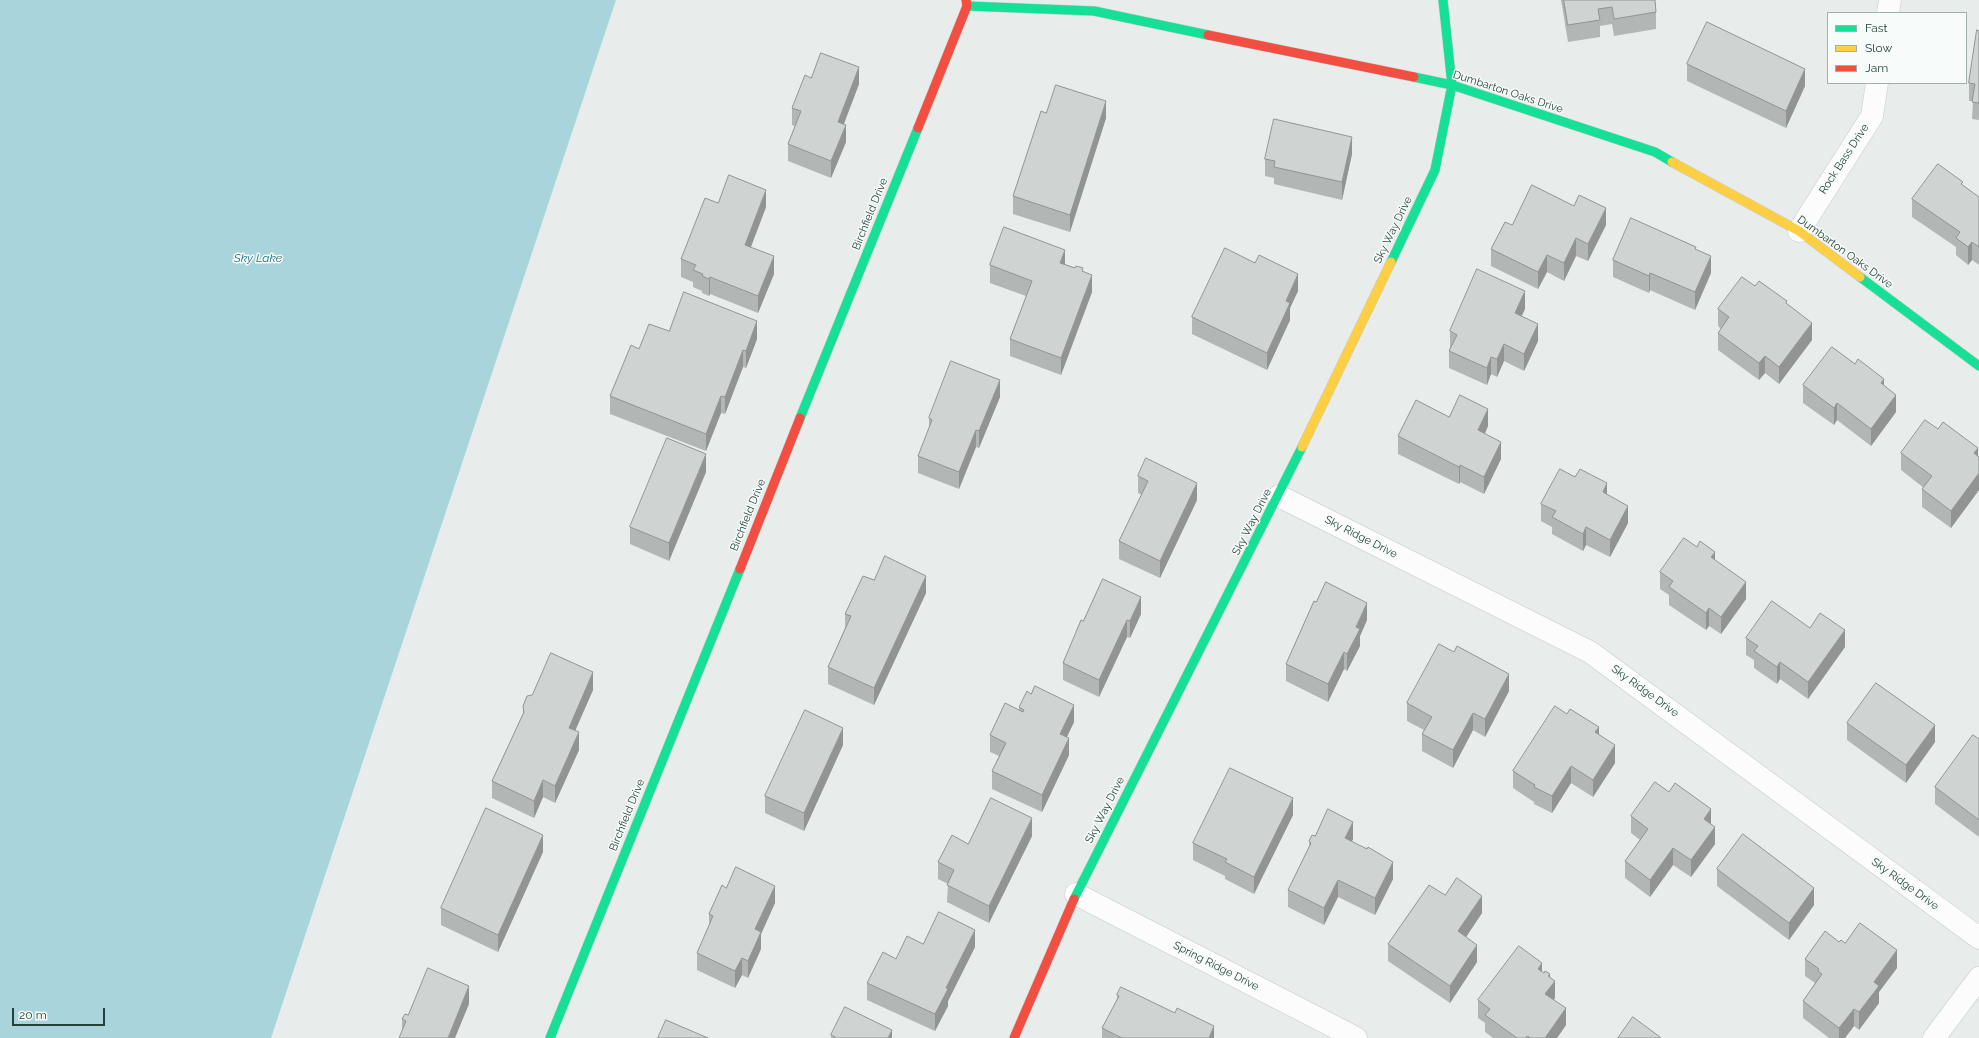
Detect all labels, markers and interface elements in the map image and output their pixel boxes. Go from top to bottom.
legend [1827,12,1967,84]
text: Fast [1865,21,1888,35]
text: Slow [1865,41,1892,55]
text: Jam [1865,61,1888,75]
street label: Dumbarton Oaks Drive [1451,68,1565,116]
street label: Rock Bass Drive [1816,121,1872,197]
street label: Birchfield Drive [850,176,890,252]
street label: Sky Way Drive [1371,194,1415,266]
street label: Dumbarton Oaks Drive [1795,213,1895,291]
water label: Sky Lake [234,251,282,265]
street label: Birchfield Drive [728,477,768,553]
street label: Sky Way Drive [1230,486,1274,558]
street label: Sky Ridge Drive [1322,513,1400,561]
street label: Sky Ridge Drive [1609,662,1681,720]
street label: Sky Way Drive [1083,774,1127,846]
street label: Birchfield Drive [607,777,647,853]
street label: Sky Ridge Drive [1869,855,1941,913]
street label: Spring Ridge Drive [1171,939,1261,993]
scale bar [14,1000,107,1026]
text: 20 m [19,1008,47,1022]

